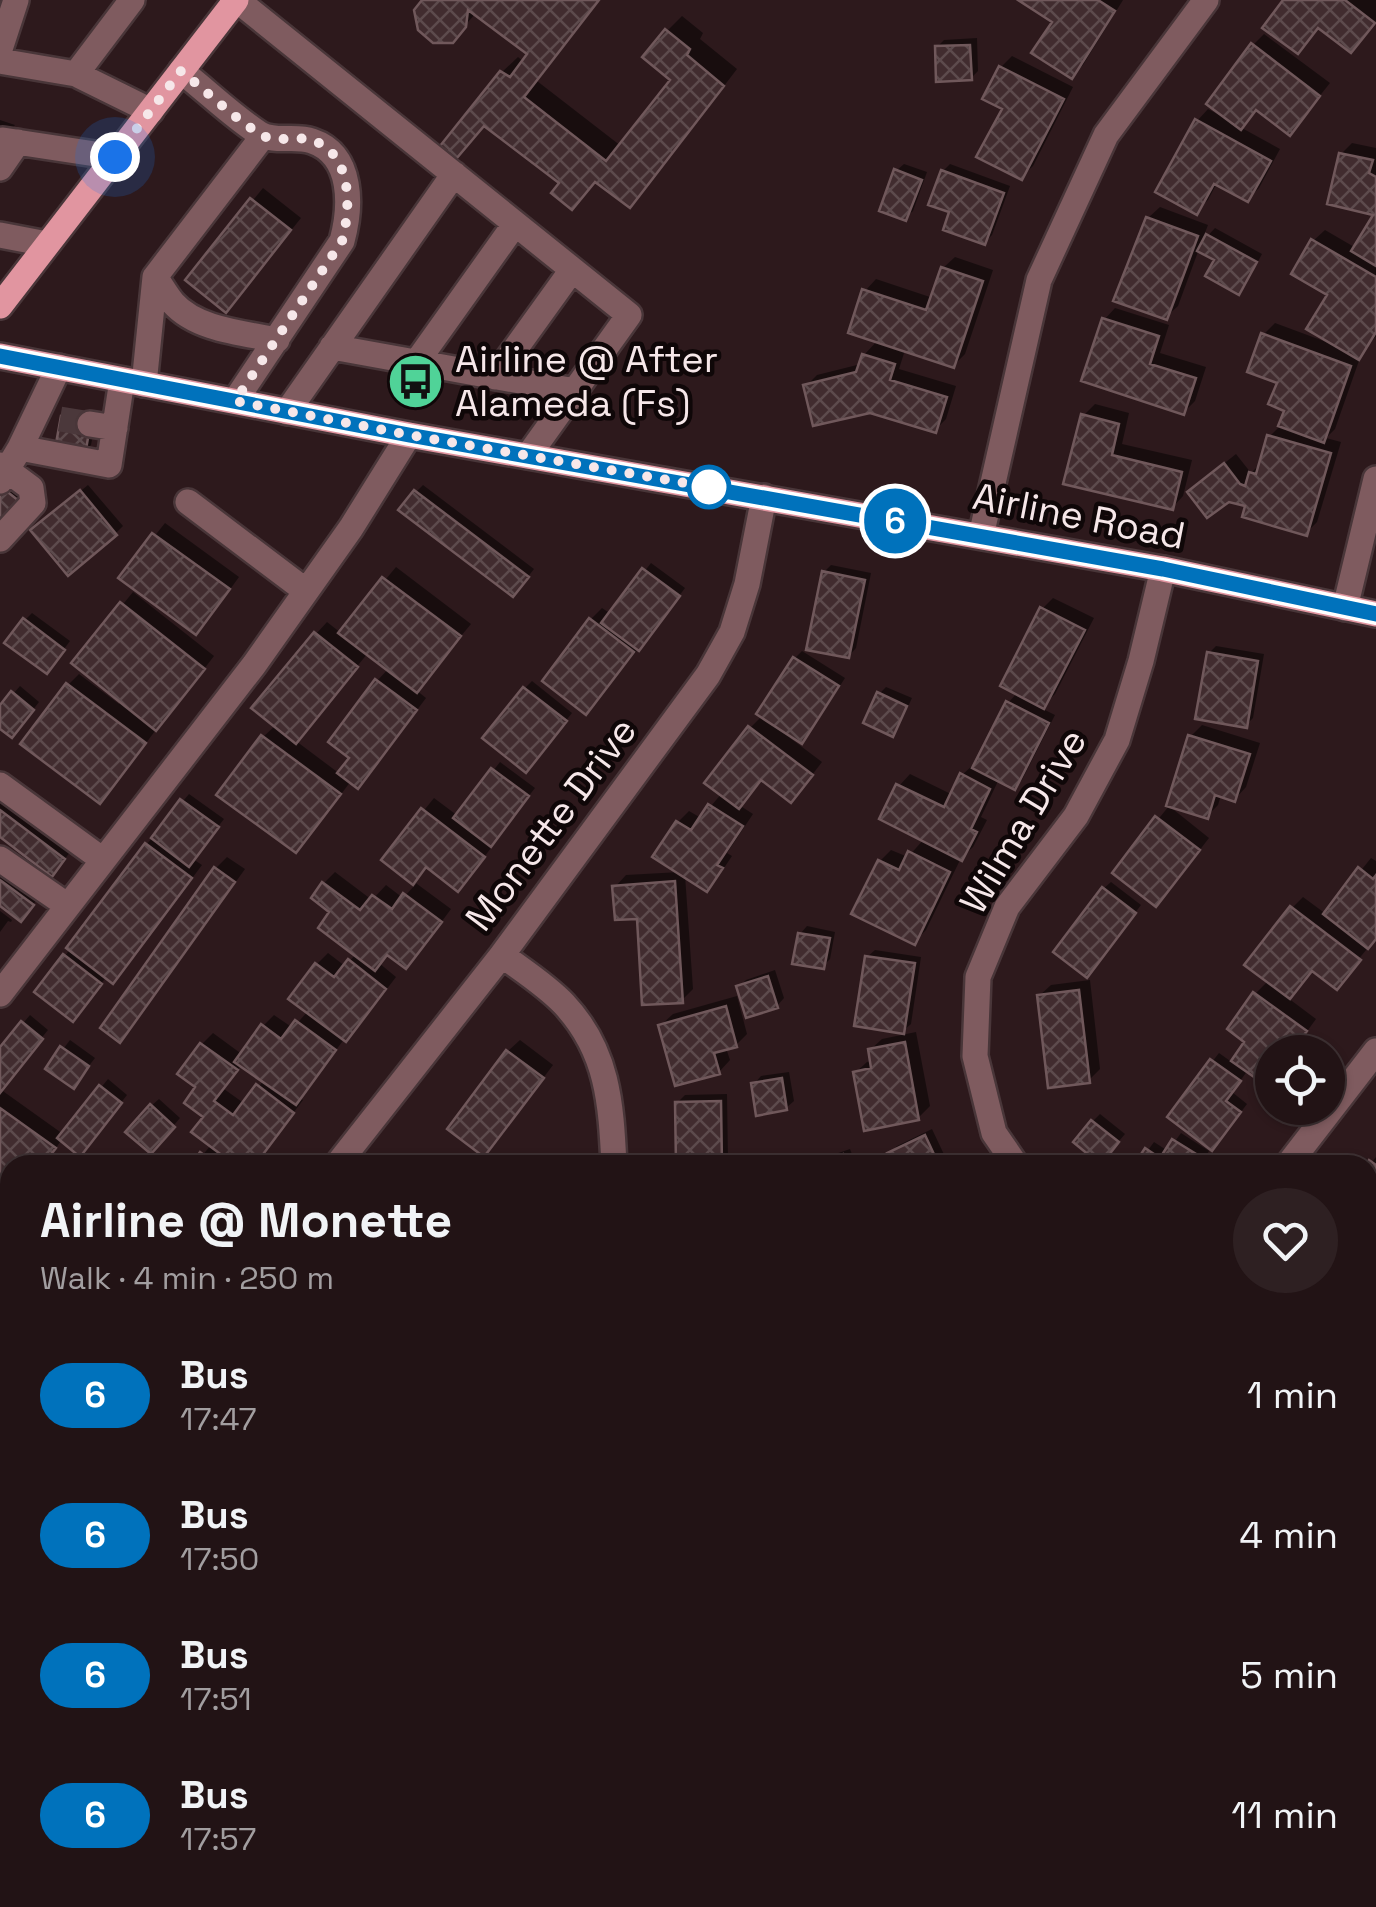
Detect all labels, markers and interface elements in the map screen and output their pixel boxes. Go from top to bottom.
your location [90,132,140,182]
place label: Airline @ After Alameda (Fs) [455,335,718,427]
bus stop icon: Airline @ After Alameda (Fs) [386,351,446,411]
unlabelled marker [688,466,730,508]
street label: Airline Road [969,472,1189,560]
line badge: 6 [862,488,928,554]
text: 6 [884,499,906,543]
street label: Monette Drive [455,708,647,940]
street label: Wilma Drive [949,720,1097,922]
map controls [1255,1035,1345,1125]
button: locate [1255,1035,1345,1125]
button: heart [1233,1188,1338,1293]
text: Airline @ Monette [40,1190,452,1251]
text: Walk · 4 min · 250 m [40,1258,334,1298]
text: Bus [180,1351,249,1399]
text: 1 min [1247,1371,1338,1419]
text: 6 [84,1373,106,1417]
text: 17:47 [180,1399,257,1439]
text: Bus [180,1491,249,1539]
text: 4 min [1239,1511,1338,1559]
text: 6 [84,1513,106,1557]
text: 17:50 [180,1539,259,1579]
text: Bus [180,1631,249,1679]
text: 5 min [1240,1651,1338,1699]
text: 6 [84,1653,106,1697]
text: 17:51 [180,1679,252,1719]
text: Bus [180,1771,249,1819]
text: 11 min [1231,1791,1338,1839]
text: 6 [84,1793,106,1837]
text: 17:57 [180,1819,256,1859]

